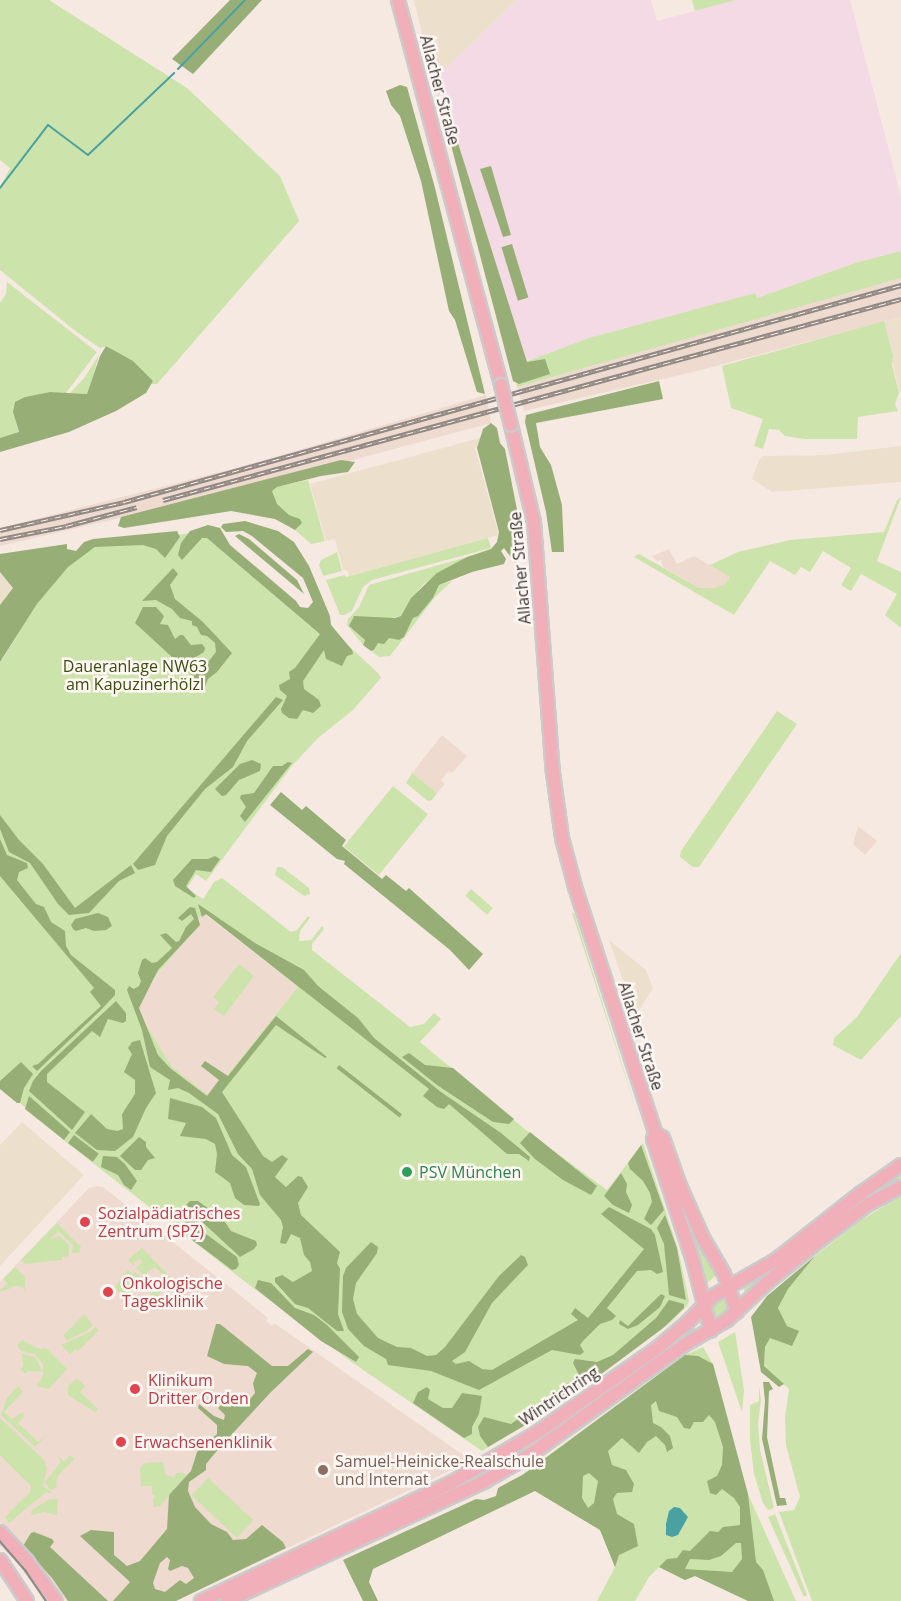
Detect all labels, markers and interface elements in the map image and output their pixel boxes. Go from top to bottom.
street label: Allacher Straße [416,33,464,147]
street label: Allacher Straße [506,511,534,625]
park label: Daueranlage NW63 am Kapuzinerhölzl [63,656,207,694]
street label: Allacher Straße [614,979,668,1093]
place label: PSV München [419,1162,521,1182]
marker: PSV München [400,1165,414,1179]
place label: Sozialpädiatrisches Zentrum (SPZ) [98,1203,240,1241]
marker: Sozialpädiatrisches Zentrum (SPZ) [76,1213,94,1231]
place label: Onkologische Tagesklinik [122,1273,223,1311]
marker: Onkologische Tagesklinik [99,1283,117,1301]
street label: Wintrichring [516,1362,602,1430]
place label: Klinikum Dritter Orden [148,1370,249,1408]
marker: Klinikum Dritter Orden [126,1380,144,1398]
place label: Erwachsenenklinik [134,1432,272,1452]
marker: Erwachsenenklinik [112,1433,130,1451]
place label: Samuel-Heinicke-Realschule und Internat [335,1451,544,1489]
marker: Samuel-Heinicke-Realschule und Internat [316,1463,330,1477]

